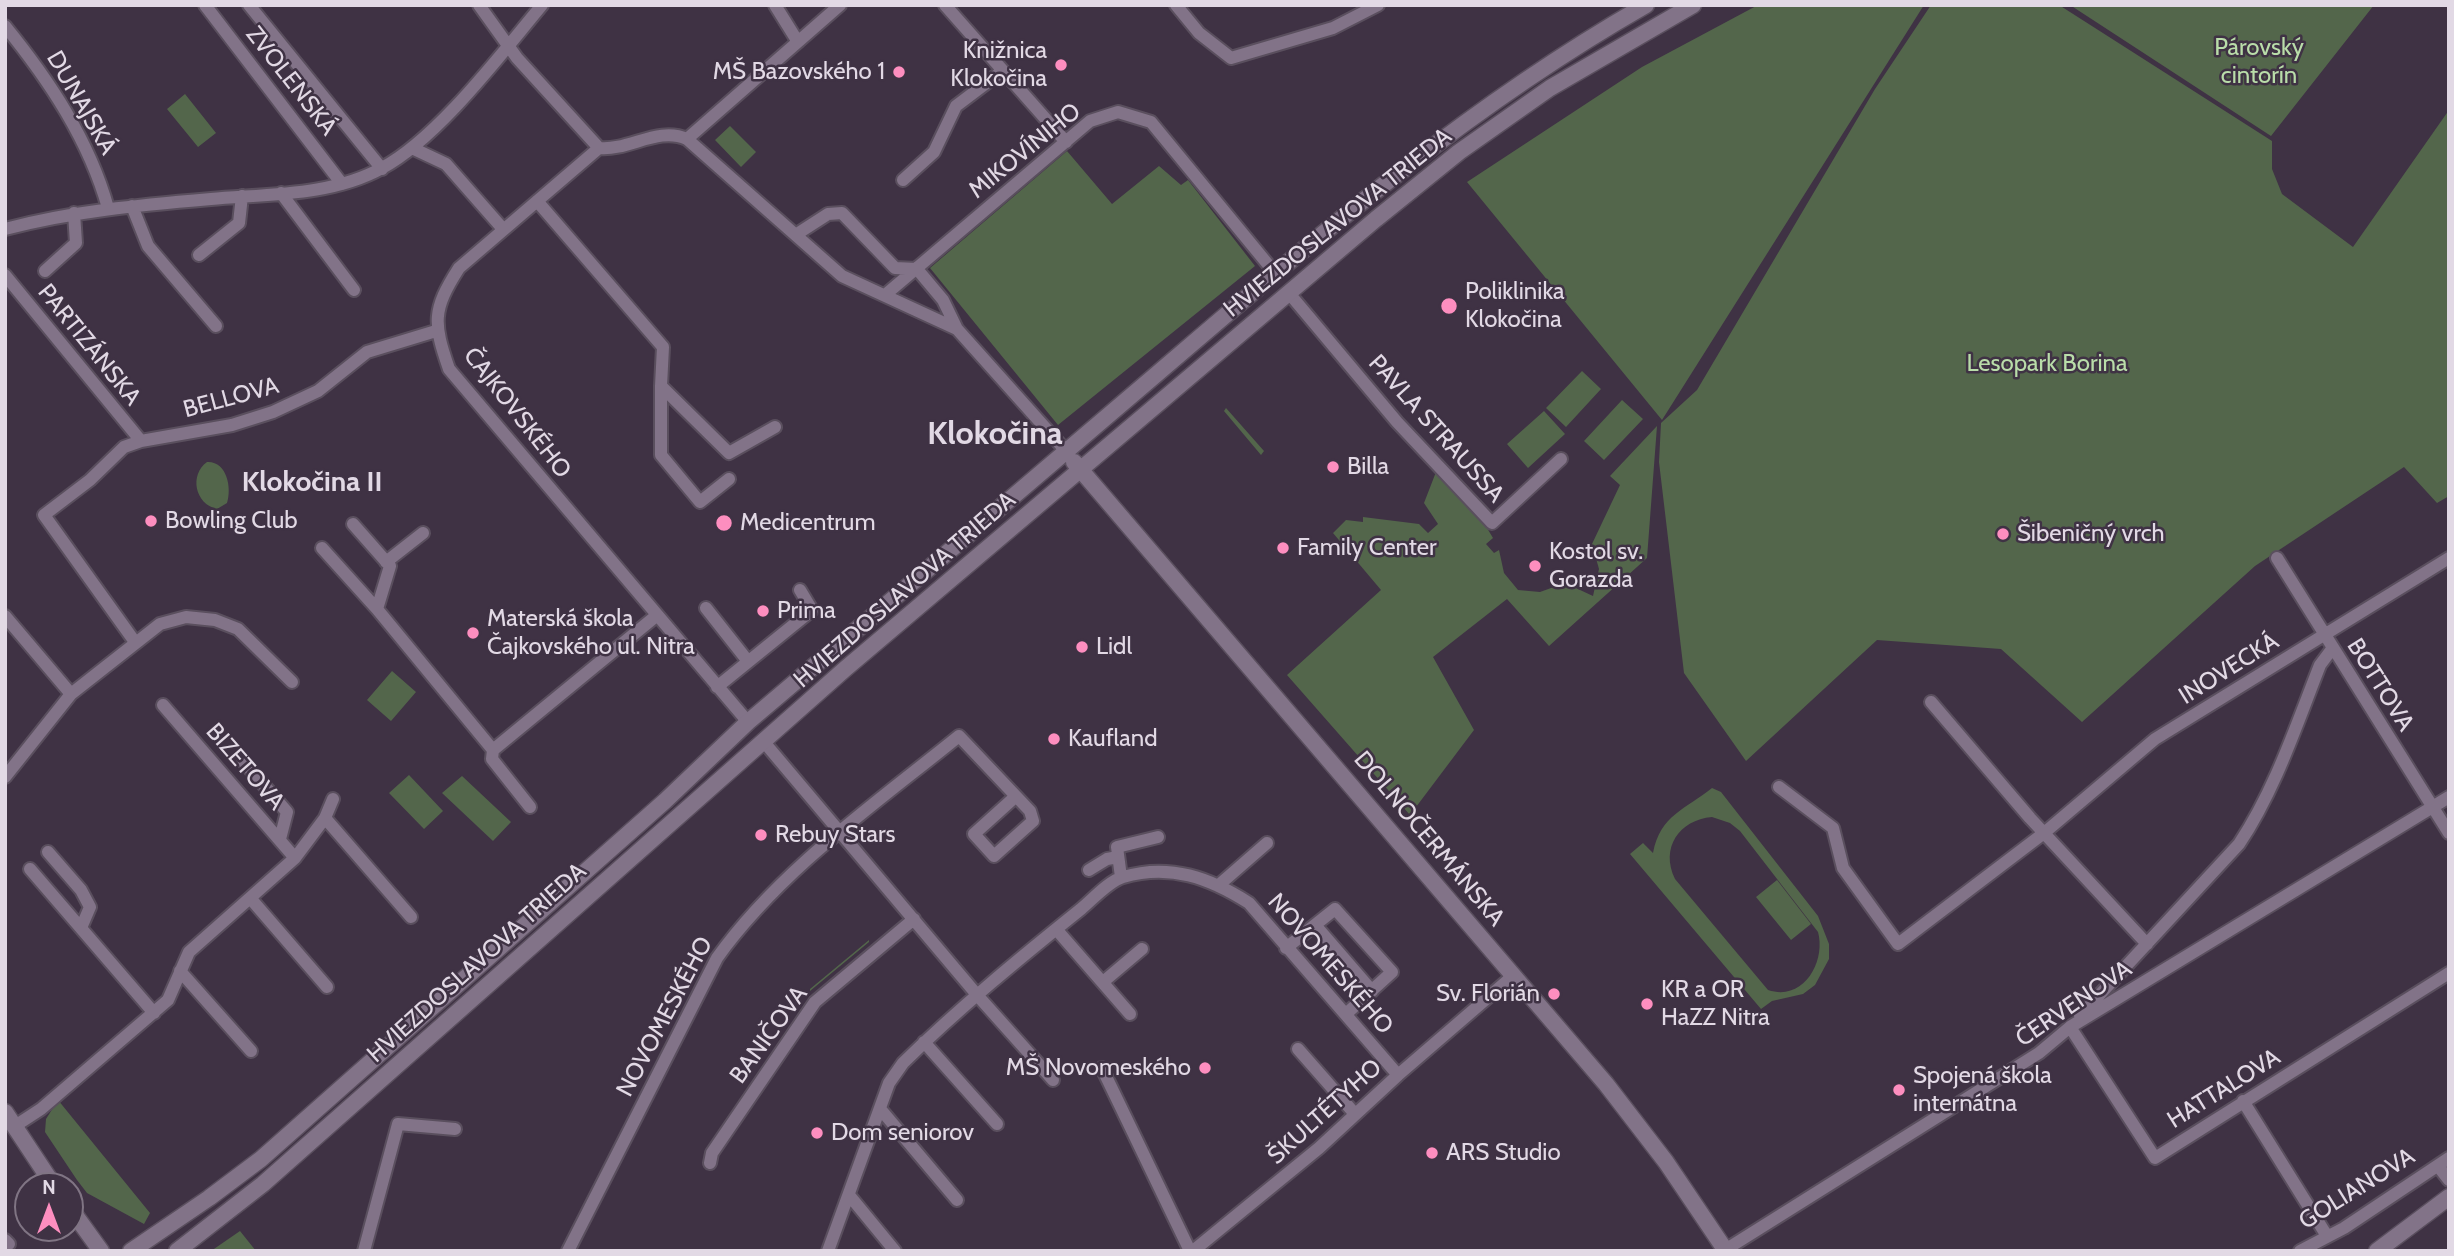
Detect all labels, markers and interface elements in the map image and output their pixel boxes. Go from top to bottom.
street label: ZVOLENSKÁ [239,21,343,141]
park label: Párovský cintorín [2214,34,2304,90]
place label: Knižnica Klokočina [950,37,1047,93]
street label: DUNAJSKÁ [40,46,122,160]
marker: Knižnica Klokočina [1053,57,1069,73]
place label: MŠ Bazovského 1 [713,58,885,86]
marker: MŠ Bazovského 1 [891,64,907,80]
street label: MIKOVÍNIHO [963,97,1087,205]
street label: HVIEZDOSLAVOVA TRIEDA [1218,122,1458,324]
street label: PARTIZÁNSKA [31,278,147,412]
place label: Poliklinika Klokočina [1465,278,1565,334]
marker: Poliklinika Klokočina [1439,296,1459,316]
street label: ČAJKOVSKÉHO [457,342,577,484]
street label: PAVLA STRAUSSA [1362,349,1510,509]
park label: Lesopark Borina [1967,350,2127,378]
street label: BELLOVA [180,371,282,425]
district label: Klokočina [927,416,1063,454]
place label: Billa [1347,453,1389,481]
marker: Billa [1325,459,1341,475]
district label: Klokočina II [242,466,382,500]
street label: HVIEZDOSLAVOVA TRIEDA [788,486,1022,694]
place label: Bowling Club [165,507,298,535]
place label: Medicentrum [740,509,875,537]
marker: Bowling Club [143,513,159,529]
marker: Medicentrum [714,513,734,533]
place label: Šibeničný vrch [2017,520,2165,548]
marker: Šibeničný vrch [1995,526,2011,542]
place label: Family Center [1297,534,1437,562]
place label: Kostol sv. Gorazda [1549,538,1643,594]
marker: Family Center [1275,540,1291,556]
marker: Kostol sv. Gorazda [1527,558,1543,574]
place label: Prima [777,597,836,625]
marker: Prima [755,603,771,619]
place label: Materská škola Čajkovského ul. Nitra [487,605,695,661]
marker: Materská škola Čajkovského ul. Nitra [465,625,481,641]
street label: INOVECKÁ [2174,627,2284,711]
place label: Lidl [1096,633,1132,661]
street label: BOTTOVA [2340,633,2420,737]
marker: Lidl [1074,639,1090,655]
street label: BIZETOVA [200,718,290,816]
place label: Kaufland [1068,725,1158,753]
marker: Kaufland [1046,731,1062,747]
street label: DOLNOČERMÁNSKA [1347,746,1511,932]
place label: Rebuy Stars [775,821,896,849]
marker: Rebuy Stars [753,827,769,843]
street label: HVIEZDOSLAVOVA TRIEDA [362,857,592,1069]
street label: NOVOMESKÉHO [1261,888,1399,1040]
street label: NOVOMESKÉHO [611,932,719,1102]
street label: ČERVENOVA [2011,955,2137,1053]
place label: KR a OR HaZZ Nitra [1661,976,1770,1032]
place label: Sv. Florián [1436,980,1540,1008]
street label: BANIČOVA [724,981,814,1089]
marker: Sv. Florián [1546,986,1562,1002]
marker: KR a OR HaZZ Nitra [1639,996,1655,1012]
street label: HATTALOVA [2162,1043,2286,1135]
street label: ŠKULTÉTYHO [1262,1053,1388,1171]
place label: MŠ Novomeského [1006,1054,1191,1082]
marker: MŠ Novomeského [1197,1060,1213,1076]
place label: Spojená škola internátna [1913,1062,2052,1118]
marker: Spojená škola internátna [1891,1082,1907,1098]
place label: Dom seniorov [831,1119,974,1147]
marker: Dom seniorov [809,1125,825,1141]
place label: ARS Studio [1446,1139,1561,1167]
street label: GOLIANOVA [2294,1142,2420,1236]
marker: ARS Studio [1424,1145,1440,1161]
north arrow [14,1172,84,1242]
text: N [42,1176,56,1199]

